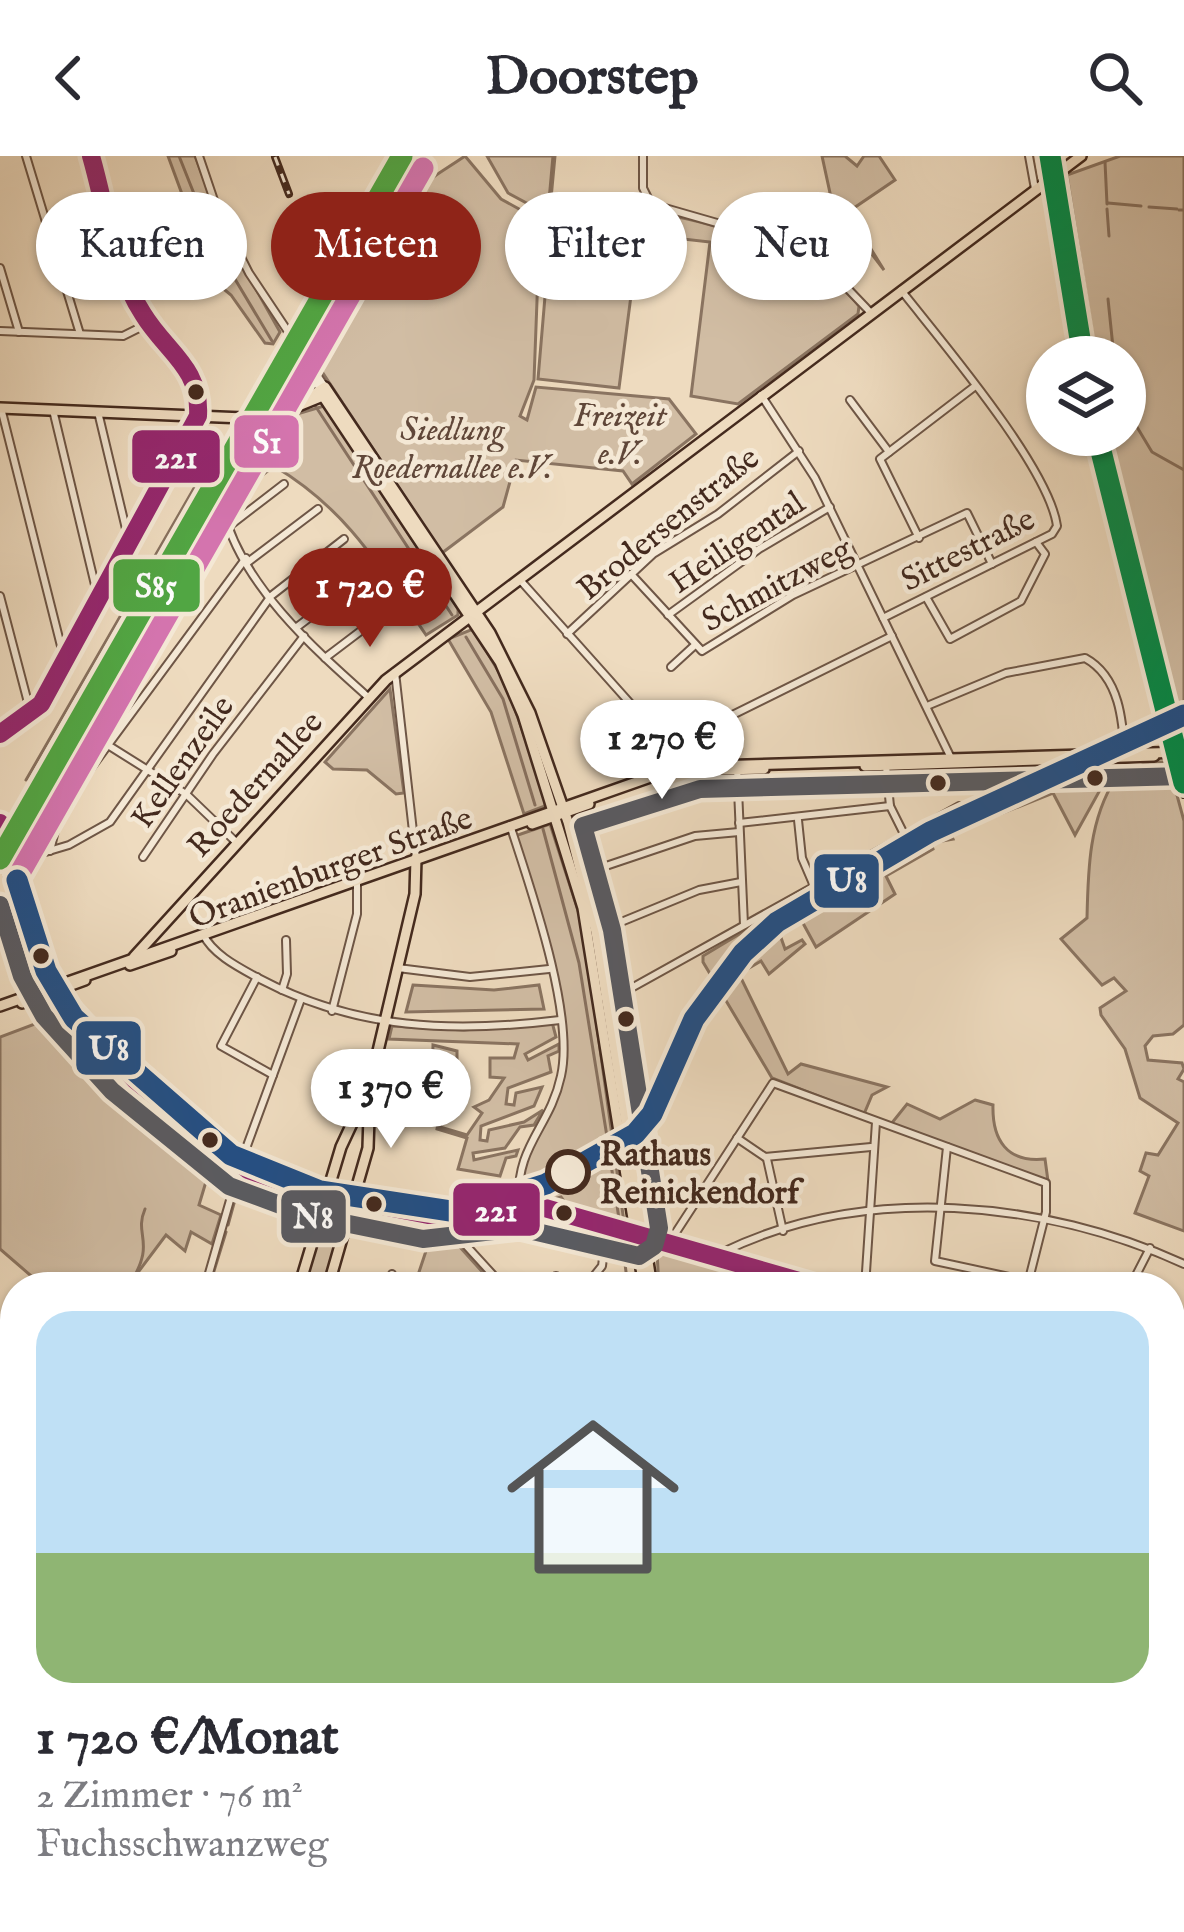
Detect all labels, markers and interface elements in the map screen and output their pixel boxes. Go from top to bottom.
text: Doorstep [486,44,698,113]
icon: back [36,45,102,111]
icon: search [1082,45,1148,111]
chip: Kaufen [36,192,247,300]
chip: Mieten [271,192,481,300]
chip: Filter [505,192,687,300]
chip: Neu [711,192,872,300]
map controls [1026,336,1146,456]
button: layers [1026,336,1146,456]
unlabelled marker [185,381,207,403]
park label: Freizeit e.V. [573,396,668,476]
park label: Siedlung Roedernallee e.V. [352,410,554,490]
line badge: S1 [232,413,301,470]
text: S1 [252,423,282,465]
line badge: 221 [130,428,222,485]
text: 221 [154,438,198,480]
street label: Brodersenstraße [569,438,769,611]
street label: Heiligental [662,483,814,604]
street label: Sittestraße [894,499,1042,602]
street label: Schmitzweg [695,528,861,643]
pin: 1 720 € [259,548,481,650]
line badge: S85 [111,557,202,614]
text: 1 720 € [315,562,425,611]
text: S85 [135,567,177,609]
street label: Kellenzeile [122,688,245,837]
pin: 1 270 € [551,700,773,802]
street label: Roedernallee [179,703,333,867]
text: 1 270 € [607,714,717,763]
unlabelled marker [1084,767,1106,789]
unlabelled marker [927,772,949,794]
street label: Oranienburger Straße [184,798,478,940]
line badge: U8 [812,852,881,910]
text: U8 [827,862,867,904]
unlabelled marker [30,945,52,967]
unlabelled marker [615,1008,637,1030]
line badge: U8 [74,1019,143,1077]
text: U8 [89,1030,129,1072]
pin: 1 370 € [280,1049,502,1151]
text: 1 370 € [338,1063,444,1112]
unlabelled marker [199,1129,221,1151]
place label: Rathaus Reinickendorf [600,1135,805,1215]
marker: Rathaus Reinickendorf [547,1151,589,1193]
line badge: 221 [451,1181,542,1238]
line badge: N8 [279,1188,348,1245]
text: 221 [474,1191,518,1233]
unlabelled marker [363,1193,385,1215]
text: N8 [291,1198,334,1240]
unlabelled marker [553,1202,575,1224]
icon: home [485,1389,701,1605]
text: 1 720 €/Monat [36,1707,339,1772]
text: 2 Zimmer · 76 m² [36,1772,303,1821]
text: Fuchsschwanzweg [36,1821,328,1870]

